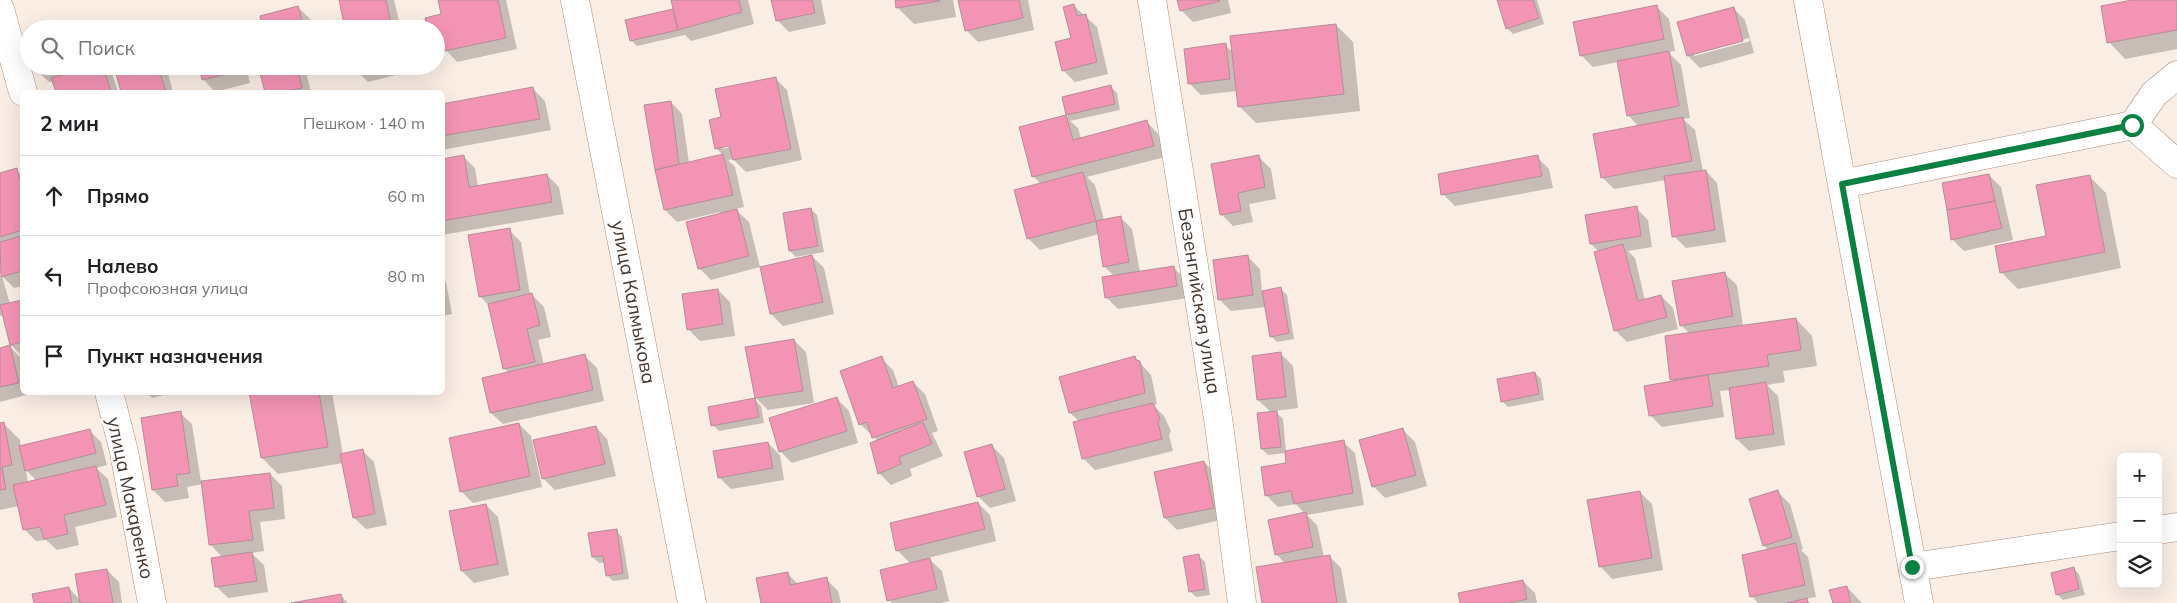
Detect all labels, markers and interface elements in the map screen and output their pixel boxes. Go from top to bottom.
search box [20,20,445,75]
icon: search [38,34,66,62]
text: Поиск [78,36,135,60]
text: 2 мин [40,110,99,136]
text: Пешком · 140 m [303,113,425,133]
route start [2121,114,2144,137]
icon: ahead [40,182,68,210]
text: Прямо [87,184,149,208]
text: 60 m [388,186,425,206]
street label: Безенгийская улица [1173,206,1227,396]
street label: улица Калмыкова [606,218,662,386]
text: Налево [87,254,159,278]
icon: left [40,262,68,290]
text: 80 m [388,266,425,286]
text: Профсоюзная улица [87,278,248,298]
icon: arrive [40,342,68,370]
text: Пункт назначения [87,344,263,368]
street label: улица Макаренко [102,415,160,581]
map controls [2117,453,2162,588]
button: + [2117,453,2162,498]
button: − [2117,498,2162,543]
button: layers [2117,543,2162,588]
route end [1901,556,1924,579]

